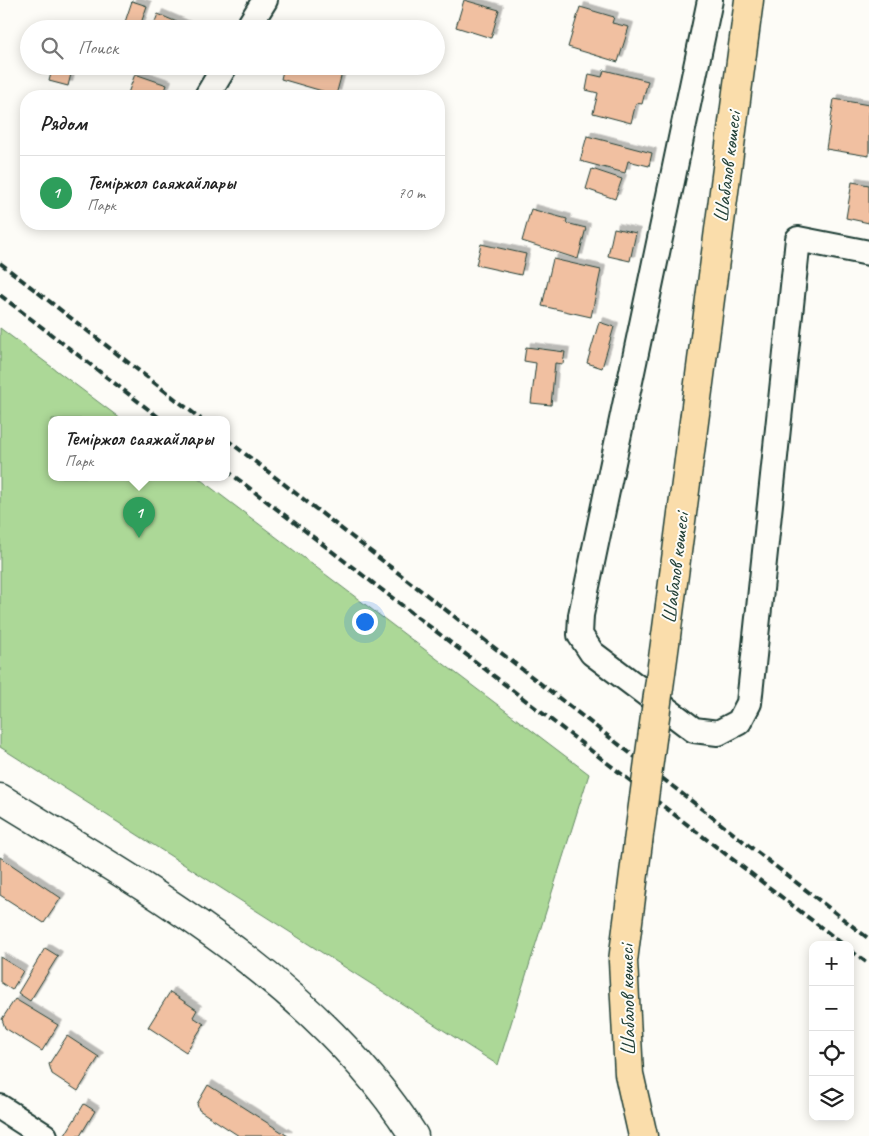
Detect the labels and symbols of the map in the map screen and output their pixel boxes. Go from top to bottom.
street label: Шабалов көшесі [707,107,747,224]
pin: 1 [123,497,155,538]
street label: Шабалов көшесі [655,508,695,625]
your location [352,609,378,635]
street label: Шабалов көшесі [613,941,641,1056]

